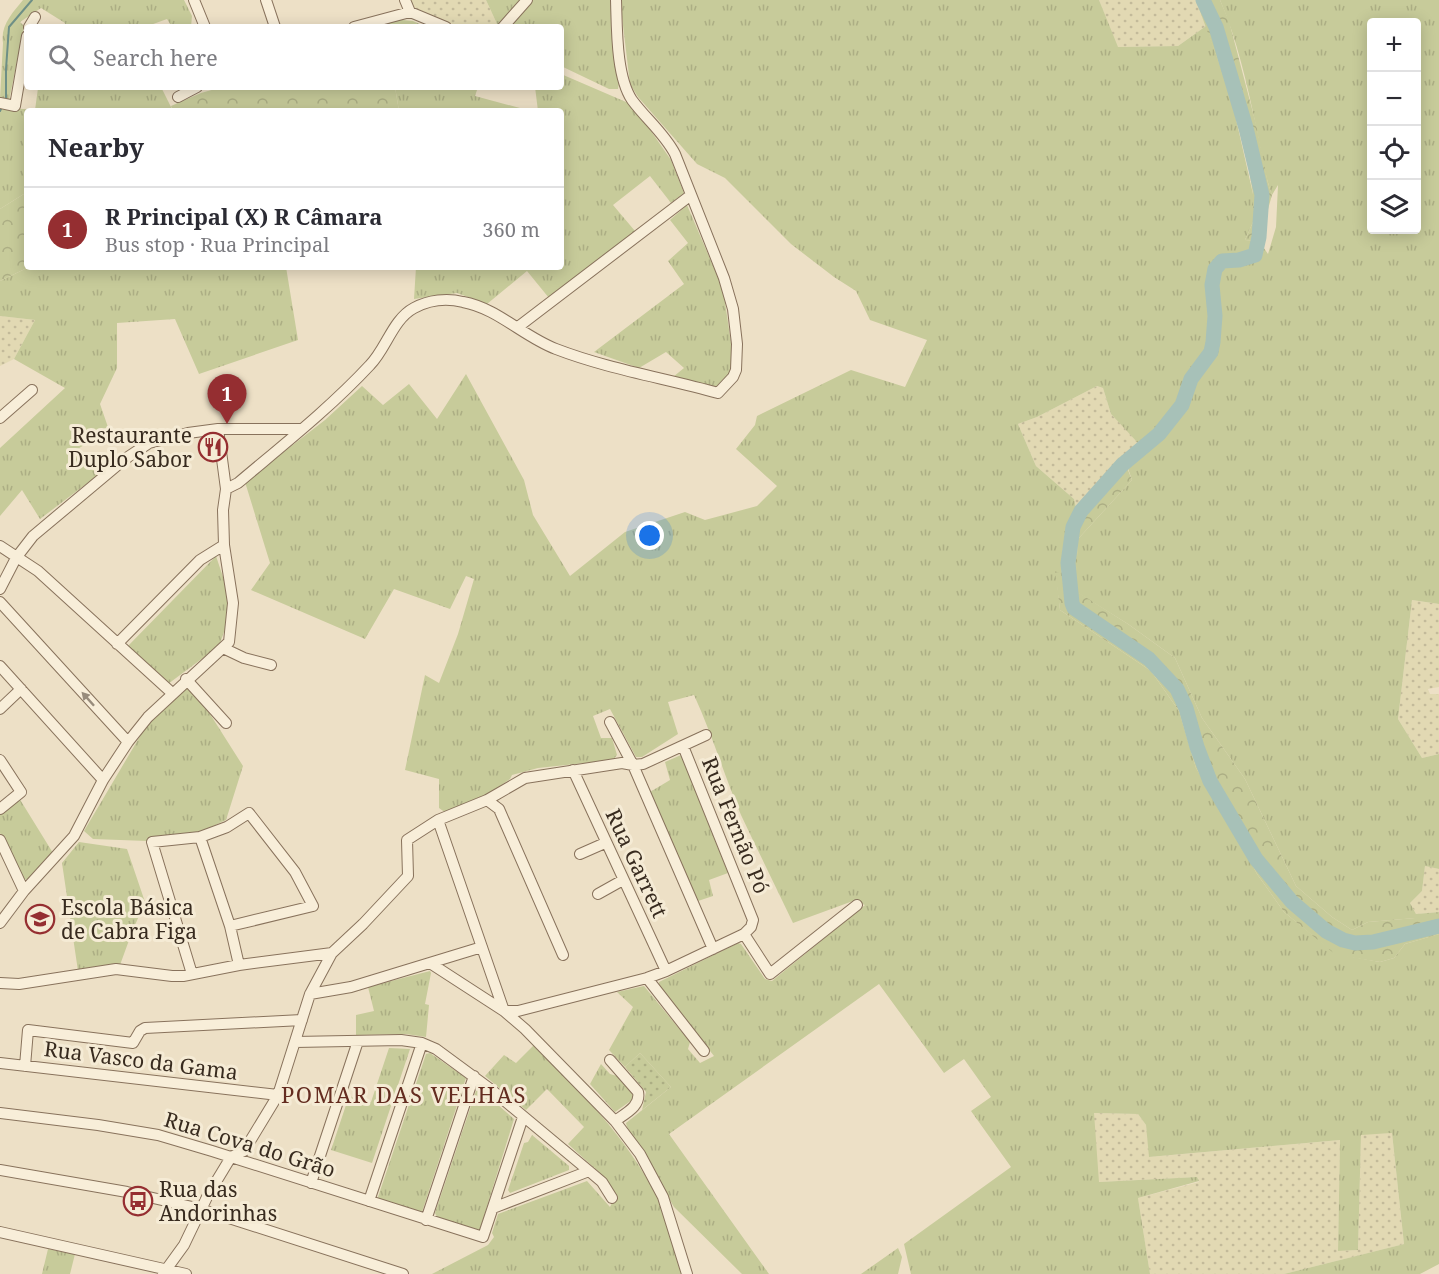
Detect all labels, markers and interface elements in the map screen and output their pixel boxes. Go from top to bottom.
map controls [1367,18,1421,234]
button: + [1367,18,1421,72]
search box [24,24,564,90]
icon: search [45,41,78,74]
text: Search here [93,42,218,72]
button: − [1367,72,1421,126]
button: locate [1367,126,1421,180]
text: Nearby [48,129,144,165]
button: layers [1367,180,1421,234]
text: R Principal (X) R Câmara [105,201,383,231]
text: 1 [62,216,73,243]
text: 360 m [482,216,540,243]
text: Bus stop · Rua Principal [105,231,329,258]
pin: 1 [208,374,246,424]
place label: Restaurante Duplo Sabor [68,421,192,473]
restaurant icon: Restaurante Duplo Sabor [197,431,229,463]
your location [635,521,664,550]
one-way arrow [82,692,96,706]
street label: Rua Fernão Pó [696,753,776,897]
street label: Rua Garrett [600,804,674,922]
place label: Escola Básica de Cabra Figa [61,893,197,945]
school or university icon: Escola Básica de Cabra Figa [24,903,56,935]
street label: Rua Vasco da Gama [42,1034,240,1086]
district label: POMAR DAS VELHAS [281,1079,527,1109]
street label: Rua Cova do Grão [161,1105,339,1183]
place label: Rua das Andorinhas [159,1175,277,1227]
bus stop icon: Rua das Andorinhas [122,1185,154,1217]

